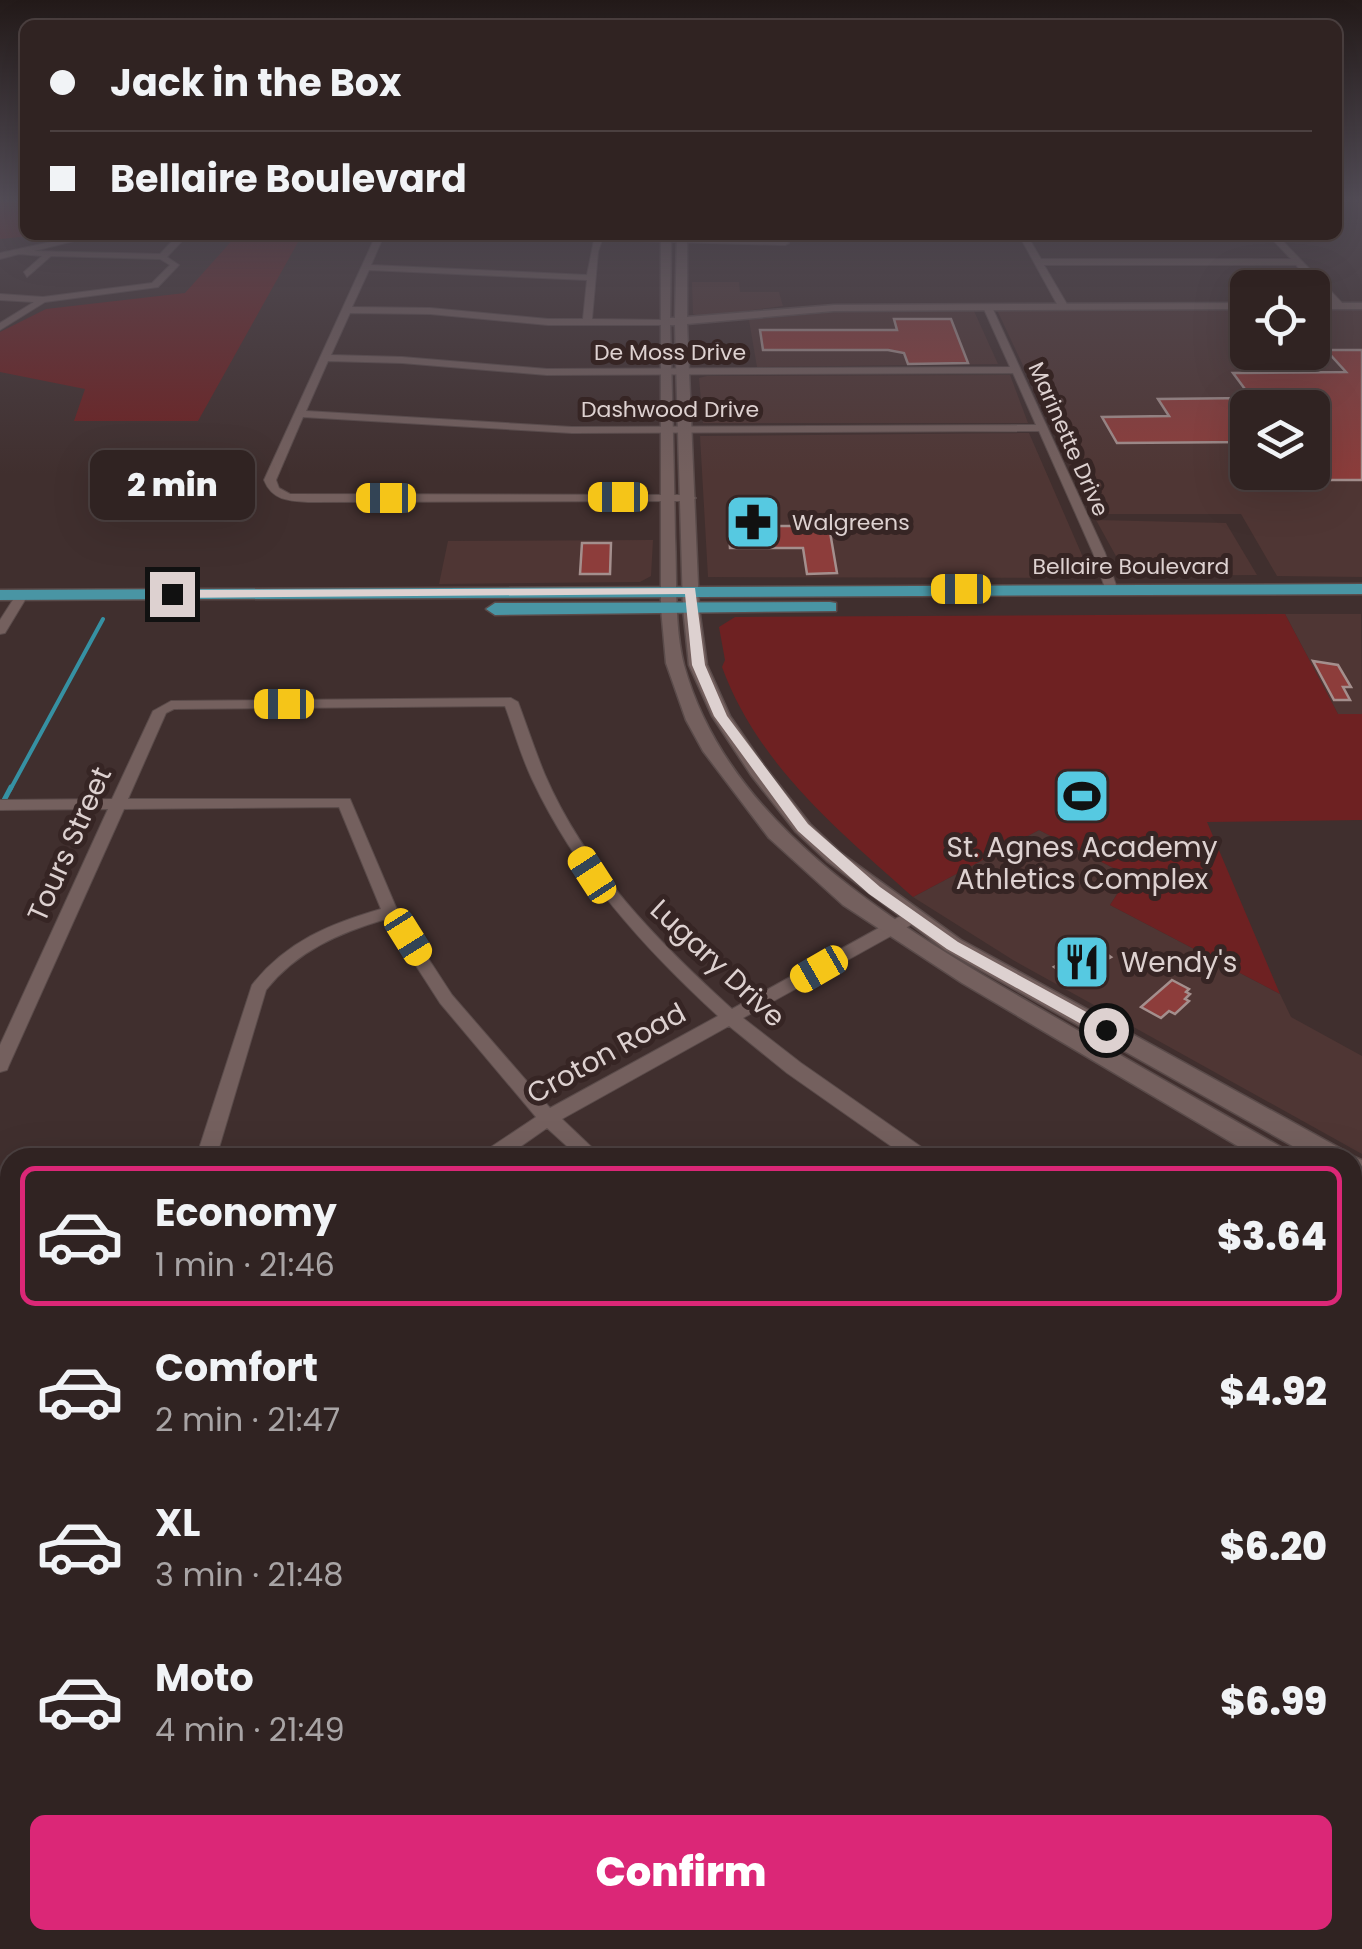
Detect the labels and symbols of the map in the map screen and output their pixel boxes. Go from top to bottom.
street label: De Moss Drive [594,337,746,368]
street label: Marinette Drive [1021,357,1116,521]
street label: Dashwood Drive [581,394,759,425]
callout: 2 min [90,449,254,519]
car [588,482,648,512]
car [356,483,416,513]
pharmacy icon: Walgreens [723,492,783,552]
place label: Walgreens [792,507,910,538]
street label: Bellaire Boulevard [1033,551,1229,582]
route end [150,572,195,617]
car [931,574,991,604]
car [254,689,314,719]
street label: Tours Street [18,761,121,928]
sports icon: St. Agnes Academy Athletics Complex [1052,766,1112,826]
place label: St. Agnes Academy Athletics Complex [947,828,1218,899]
car [563,842,621,908]
street label: Lugary Drive [642,891,794,1036]
car [379,904,437,970]
restaurant icon: Wendy's [1052,932,1112,992]
car [786,941,852,997]
place label: Wendy's [1121,943,1237,982]
street label: Croton Road [520,994,693,1113]
route start [1084,1008,1129,1053]

